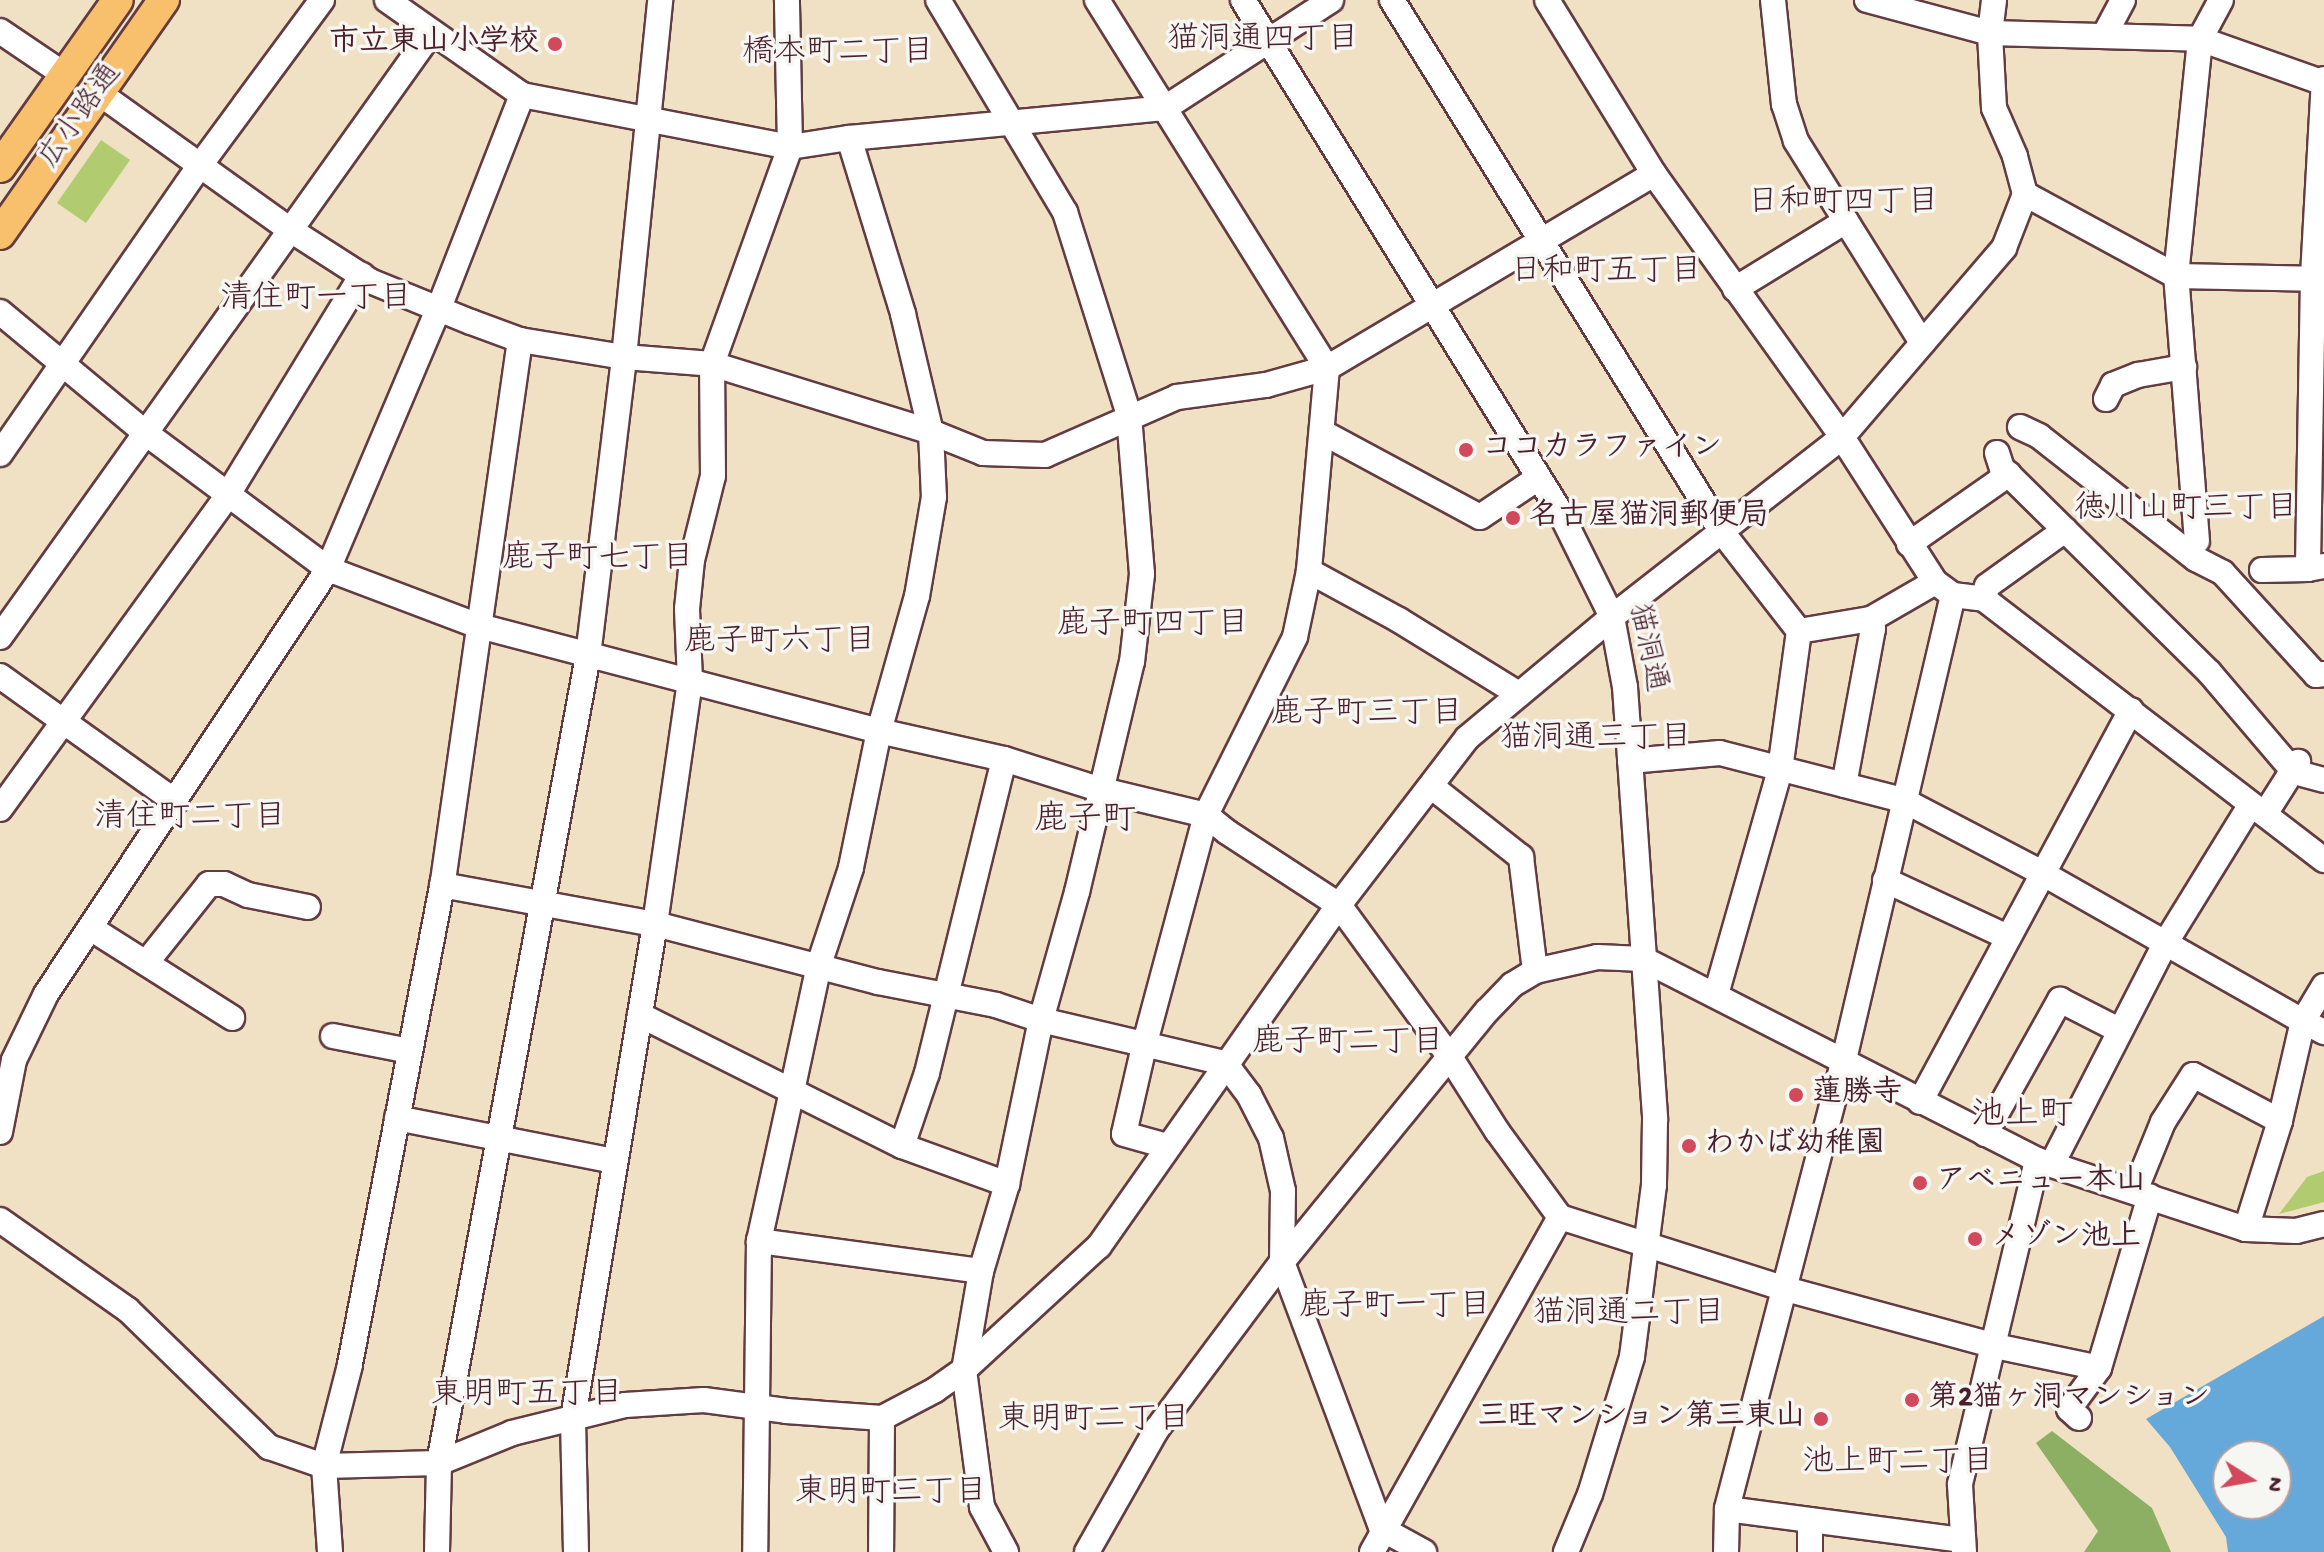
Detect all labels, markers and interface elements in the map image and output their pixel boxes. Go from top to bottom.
district label: 猫洞通四丁目 [1167,22,1359,60]
place label: 市立東山小学校 [329,26,539,62]
marker: 市立東山小学校 [546,35,564,53]
district label: 橋本町二丁目 [742,35,934,73]
street label: 広小路通 [33,58,131,176]
district label: 日和町四丁目 [1747,185,1939,223]
district label: 日和町五丁目 [1510,254,1702,292]
district label: 清住町一丁目 [220,281,412,319]
place label: ココカラファイン [1482,432,1722,468]
marker: ココカラファイン [1457,441,1475,459]
district label: 徳川山町三丁目 [2074,491,2298,529]
place label: 名古屋猫洞郵便局 [1529,500,1769,536]
marker: 名古屋猫洞郵便局 [1504,509,1522,527]
district label: 鹿子町七丁目 [502,541,694,579]
street label: 猫洞通 [1618,600,1672,696]
district label: 鹿子町四丁目 [1057,607,1249,645]
district label: 鹿子町六丁目 [684,624,876,662]
district label: 鹿子町三丁目 [1271,696,1463,734]
district label: 猫洞通三丁目 [1500,721,1692,759]
district label: 清住町二丁目 [94,800,286,838]
district label: 鹿子町 [1034,803,1136,843]
district label: 鹿子町二丁目 [1252,1025,1444,1063]
place label: 蓮勝寺 [1812,1077,1902,1113]
marker: 蓮勝寺 [1787,1086,1805,1104]
district label: 池上町 [1971,1098,2073,1138]
place label: わかば幼稚園 [1705,1128,1885,1164]
marker: わかば幼稚園 [1680,1137,1698,1155]
place label: アベニュー本山 [1936,1165,2145,1201]
marker: アベニュー本山 [1911,1174,1929,1192]
place label: メゾン池上 [1991,1221,2141,1257]
marker: メゾン池上 [1966,1230,1984,1248]
district label: 鹿子町一丁目 [1299,1289,1491,1327]
district label: 猫洞通二丁目 [1533,1296,1725,1334]
district label: 東明町五丁目 [431,1377,623,1415]
place label: 第2猫ヶ洞マンション [1928,1382,2213,1418]
marker: 第2猫ヶ洞マンション [1903,1391,1921,1409]
place label: 三旺マンション第三東山 [1475,1401,1805,1437]
district label: 東明町二丁目 [998,1402,1190,1440]
marker: 三旺マンション第三東山 [1812,1410,1830,1428]
north arrow [2212,1440,2292,1520]
district label: 池上町二丁目 [1802,1445,1994,1483]
district label: 東明町三丁目 [795,1475,987,1513]
text: N [2259,1475,2288,1494]

